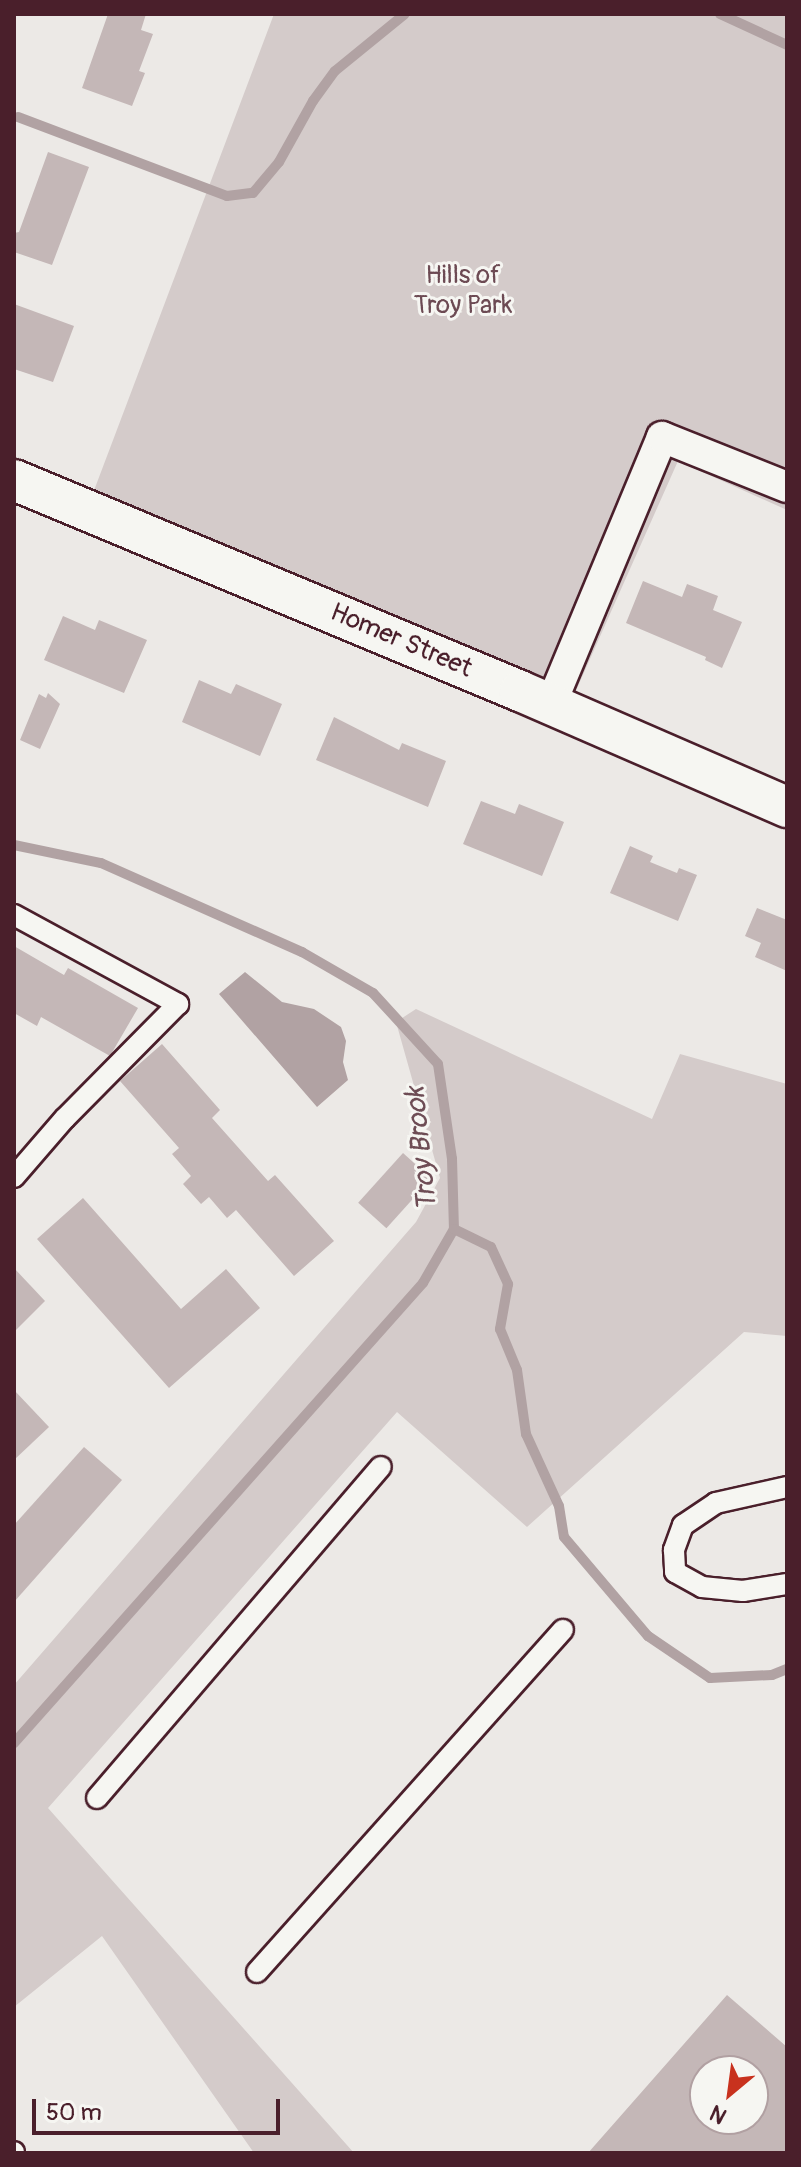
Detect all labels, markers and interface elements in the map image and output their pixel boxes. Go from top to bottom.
park label: Hills of Troy Park [414,260,512,322]
street label: Homer Street [325,597,477,685]
water label: Troy Brook [399,1085,445,1213]
north arrow [689,2055,769,2135]
scale bar [36,2083,284,2133]
text: 50 m [46,2098,102,2127]
text: N [705,2098,732,2130]

